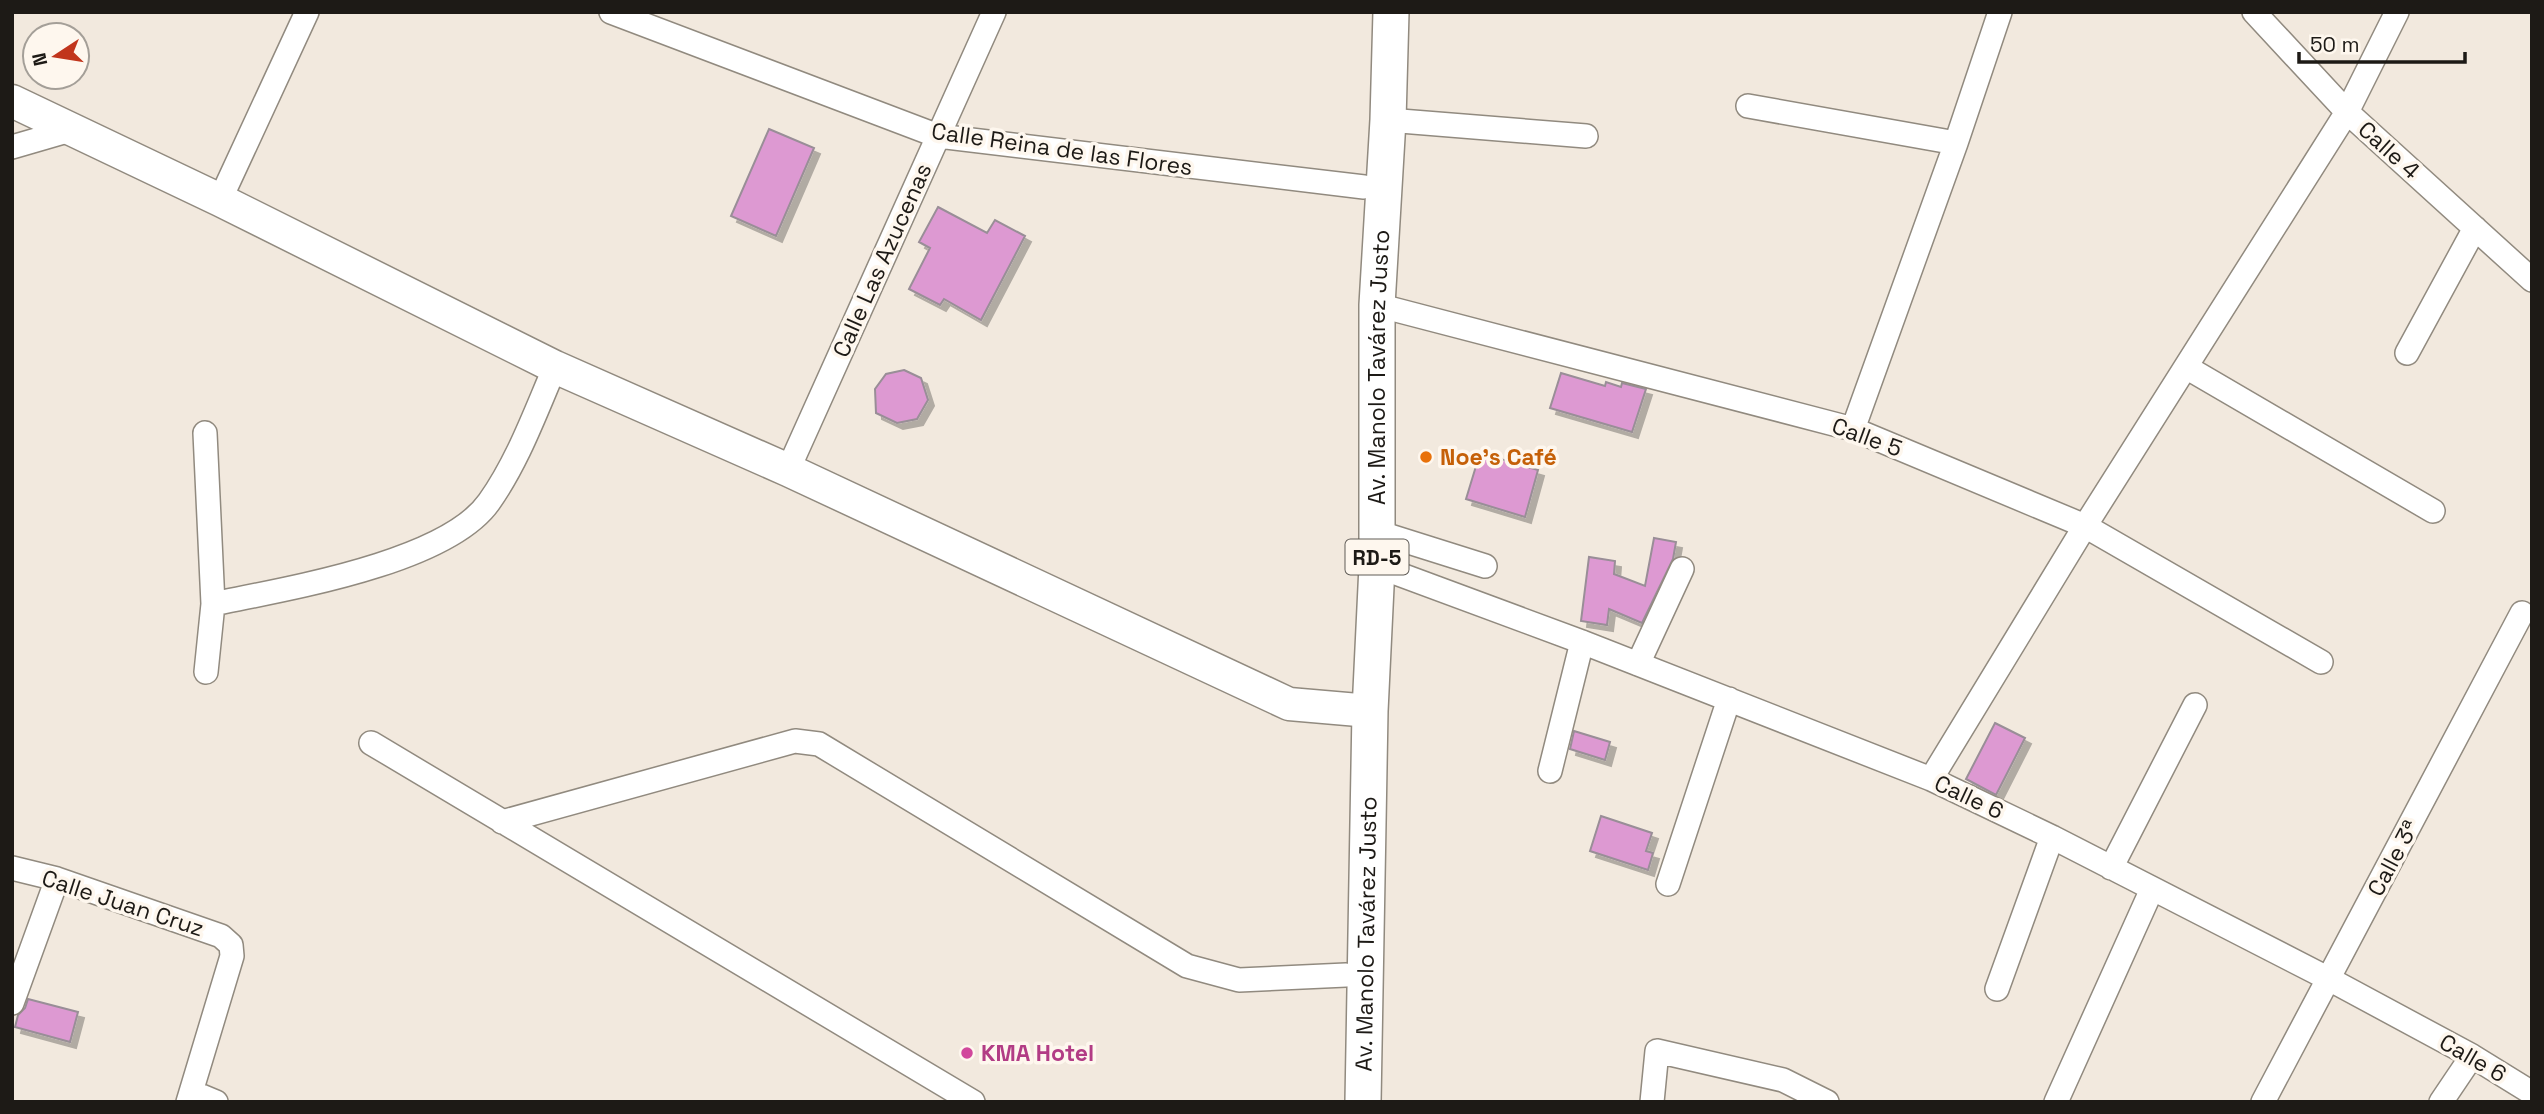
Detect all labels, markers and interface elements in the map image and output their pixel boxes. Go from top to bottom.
north arrow [21,21,91,91]
scale bar [2299,21,2465,65]
text: 50 m [2310,31,2360,58]
text: N [26,51,53,68]
street label: Calle 4 [2352,114,2426,186]
street label: Calle Reina de las Flores [930,116,1194,182]
street label: Calle Las Azucenas [826,158,938,362]
street label: Av. Manolo Tavárez Justo [1362,229,1396,505]
street label: Calle 5 [1828,410,1906,464]
place label: Noe's Café [1440,442,1557,472]
marker: Noe's Café [1418,449,1434,465]
road number: RD-5 [1346,540,1408,574]
street label: Calle 6 [1930,768,2008,826]
street label: Av. Manolo Tavárez Justo [1349,796,1383,1072]
street label: Calle 3ª [2360,814,2426,901]
street label: Calle Juan Cruz [38,863,208,943]
street label: Calle 6 [2434,1027,2512,1089]
place label: KMA Hotel [981,1038,1094,1068]
marker: KMA Hotel [959,1045,975,1061]

